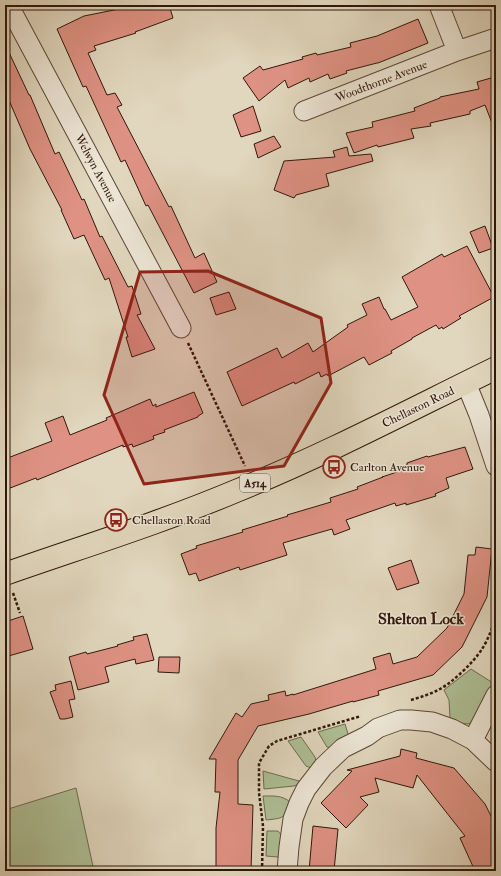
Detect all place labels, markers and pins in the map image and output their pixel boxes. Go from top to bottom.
bus stop icon: Carlton Avenue [321,454,347,480]
place label: Carlton Avenue [350,460,424,475]
bus stop icon: Chellaston Road [103,507,129,533]
place label: Chellaston Road [132,513,211,528]

